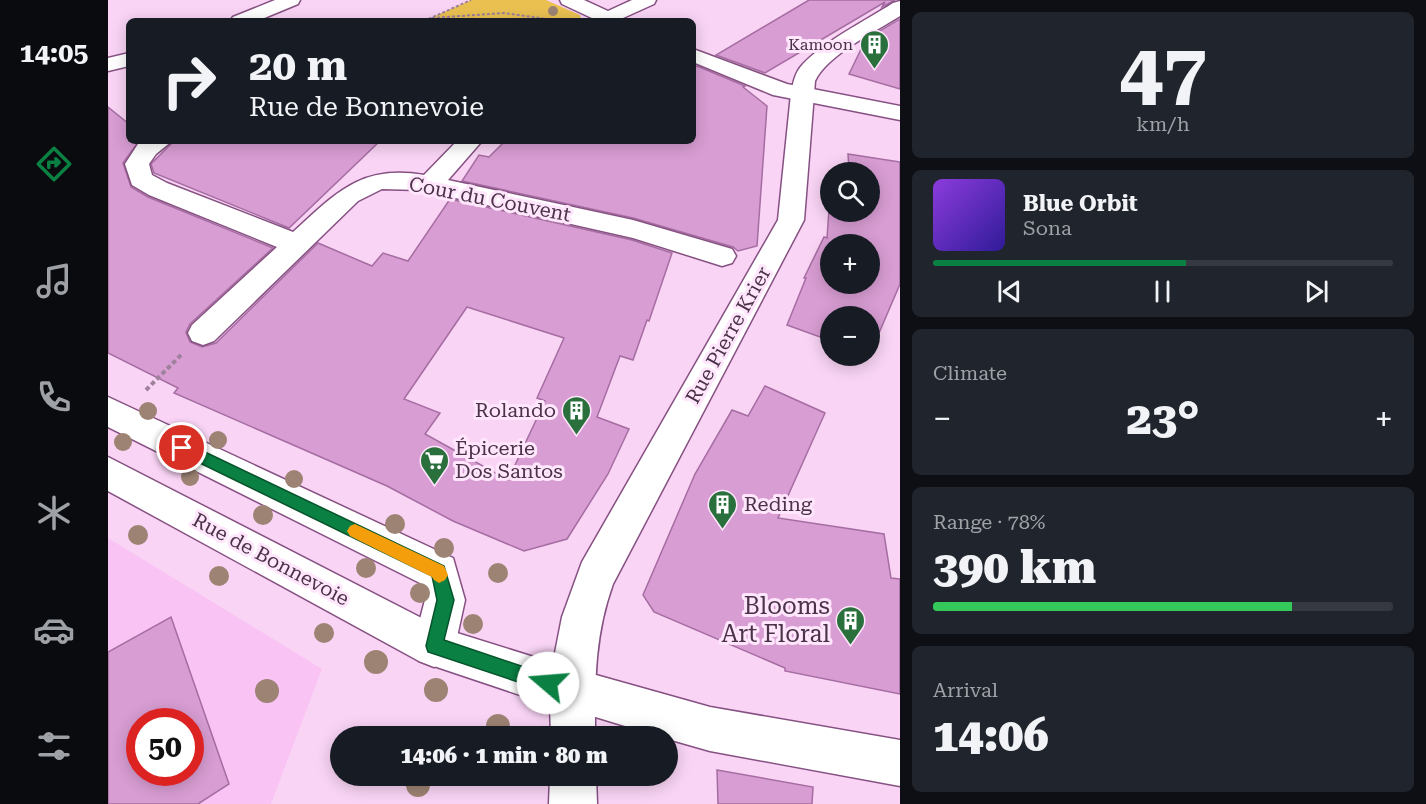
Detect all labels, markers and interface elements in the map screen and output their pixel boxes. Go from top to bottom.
text: 47 [1119,27,1207,118]
building icon: Kamoon [858,28,890,70]
place label: Kamoon [788,35,853,54]
text: 14:05 [20,37,88,69]
text: 20 m [249,41,347,90]
icon: right [150,42,228,120]
text: Rue de Bonnevoie [249,91,484,123]
text: km/h [1136,112,1190,136]
icon: directions [33,143,75,185]
map controls [820,162,880,366]
button: search [820,162,880,222]
street label: Cour du Couvent [407,172,574,227]
text: Blue Orbit [1023,191,1138,216]
text: Sona [1023,216,1072,240]
button: + [820,234,880,294]
icon: music [33,260,75,302]
street label: Rue Pierre Krier [680,262,776,408]
icon: previous [993,275,1026,308]
icon: pause [1146,275,1179,308]
icon: next [1300,275,1333,308]
button: − [820,306,880,366]
text: Climate [933,361,1007,385]
icon: phone [33,376,75,418]
text: 23° [1127,392,1200,445]
building icon: Rolando [561,394,593,436]
place label: Rolando [475,398,556,422]
text: − [933,399,951,438]
text: + [1375,399,1393,438]
pin [156,422,207,473]
icon: arrive [165,431,198,464]
place label: Épicerie Dos Santos [455,436,563,483]
supermarket icon: Épicerie Dos Santos [418,444,450,486]
building icon: Reding [707,488,739,530]
icon: climate [33,492,75,534]
place label: Reding [744,492,813,516]
street label: Rue de Bonnevoie [189,508,353,610]
text: Range · 78% [933,510,1045,534]
text: 390 km [933,541,1096,594]
place label: Blooms Art Floral [721,592,830,648]
building icon: Blooms Art Floral [835,604,867,646]
icon: car [33,609,75,651]
position arrow [516,651,580,715]
text: Arrival [933,678,998,702]
speed limit sign: 50 [126,708,204,786]
text: 14:06 [933,709,1049,762]
icon: filters [33,725,75,767]
text: 14:06 · 1 min · 80 m [400,743,608,768]

